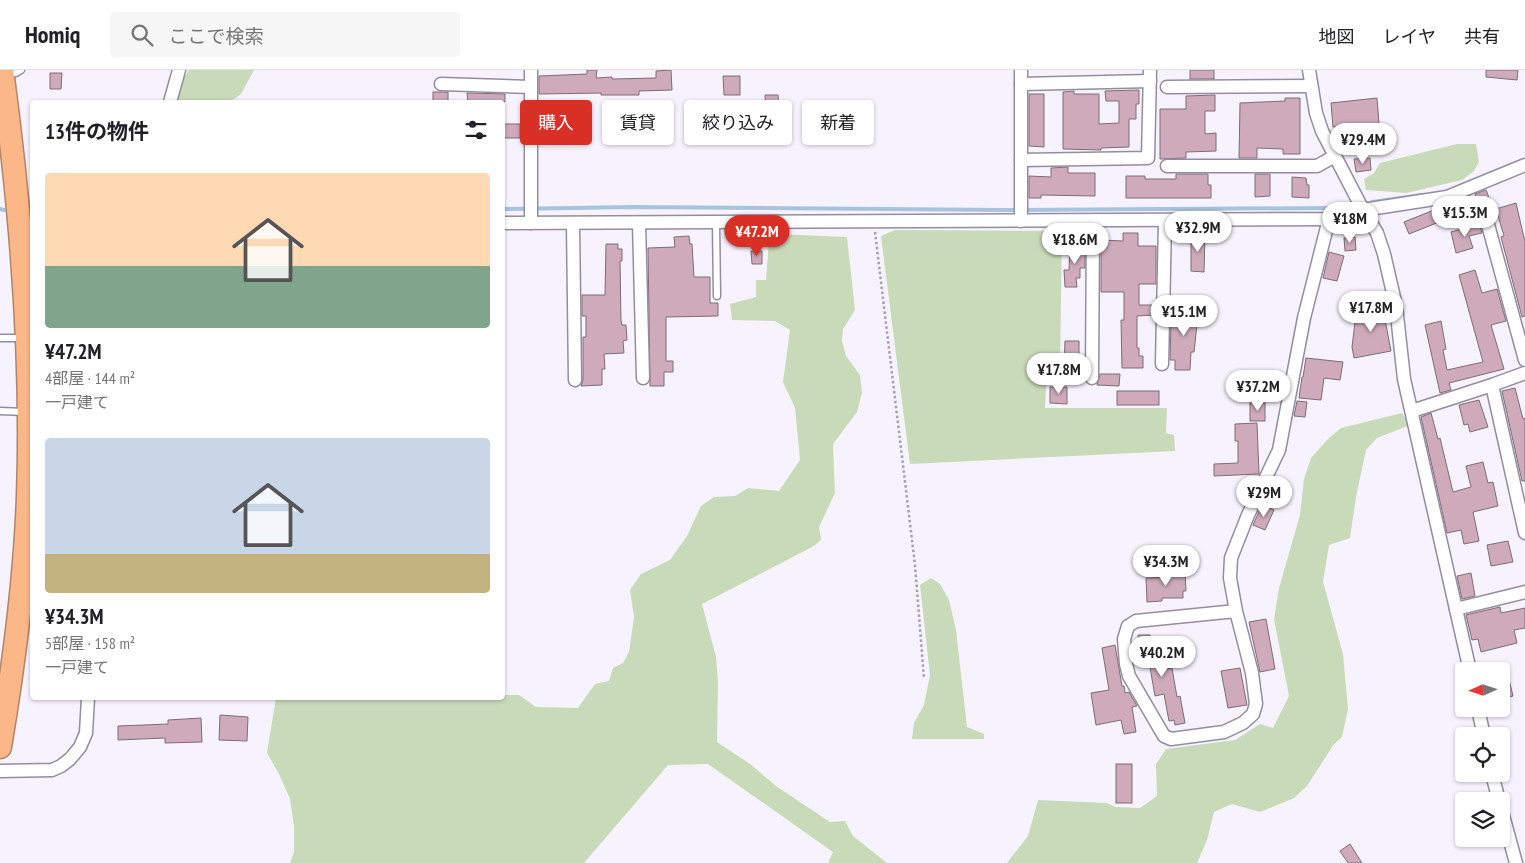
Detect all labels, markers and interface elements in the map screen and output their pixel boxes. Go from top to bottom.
search box [110,12,460,57]
text: Homiq [25,19,80,50]
icon: search [128,21,156,49]
text: ここで検索 [168,24,263,48]
text: 地図 [1319,25,1355,48]
text: レイヤ [1383,25,1436,48]
text: 共有 [1464,25,1500,48]
chip: 購入 [520,100,592,145]
chip: 賃貸 [602,100,674,145]
chip: 絞り込み [684,100,792,145]
chip: 新着 [802,100,874,145]
icon: filters [462,116,490,144]
text: 13件の物件 [45,118,149,145]
pin: ¥29.4M [1322,122,1404,165]
text: ¥29.4M [1341,129,1385,149]
pin: ¥15.3M [1424,196,1506,238]
pin: ¥18M [1320,202,1380,244]
text: ¥15.3M [1443,202,1487,222]
icon: home [223,205,313,295]
text: ¥18M [1333,208,1367,228]
pin: ¥32.9M [1157,210,1239,253]
pin: ¥47.2M [716,214,798,257]
text: ¥32.9M [1176,217,1220,237]
text: ¥47.2M [735,221,779,241]
pin: ¥18.6M [1034,222,1116,265]
text: ¥18.6M [1053,229,1097,249]
pin: ¥17.8M [1330,290,1412,333]
pin: ¥15.1M [1143,294,1225,337]
text: ¥17.8M [1349,297,1393,317]
text: ¥15.1M [1162,301,1206,321]
text: ¥47.2M [45,338,101,365]
pin: ¥17.8M [1018,352,1100,395]
text: ¥17.8M [1037,359,1081,379]
text: 4部屋 · 144 m² [45,368,135,388]
pin: ¥37.2M [1217,370,1299,412]
text: ¥37.2M [1236,376,1280,396]
text: 一戸建て [45,392,109,412]
icon: home [223,470,313,560]
pin: ¥29M [1234,476,1294,518]
text: ¥29M [1247,482,1281,502]
pin: ¥34.3M [1125,544,1207,587]
text: ¥34.3M [1144,551,1188,571]
text: ¥34.3M [45,603,104,630]
text: 5部屋 · 158 m² [45,633,135,653]
pin: ¥40.2M [1121,636,1203,678]
text: ¥40.2M [1140,642,1184,662]
text: 一戸建て [45,657,109,677]
north arrow [1455,662,1510,718]
map controls [1455,662,1510,847]
button: locate [1455,727,1510,782]
button: layers [1455,792,1510,847]

